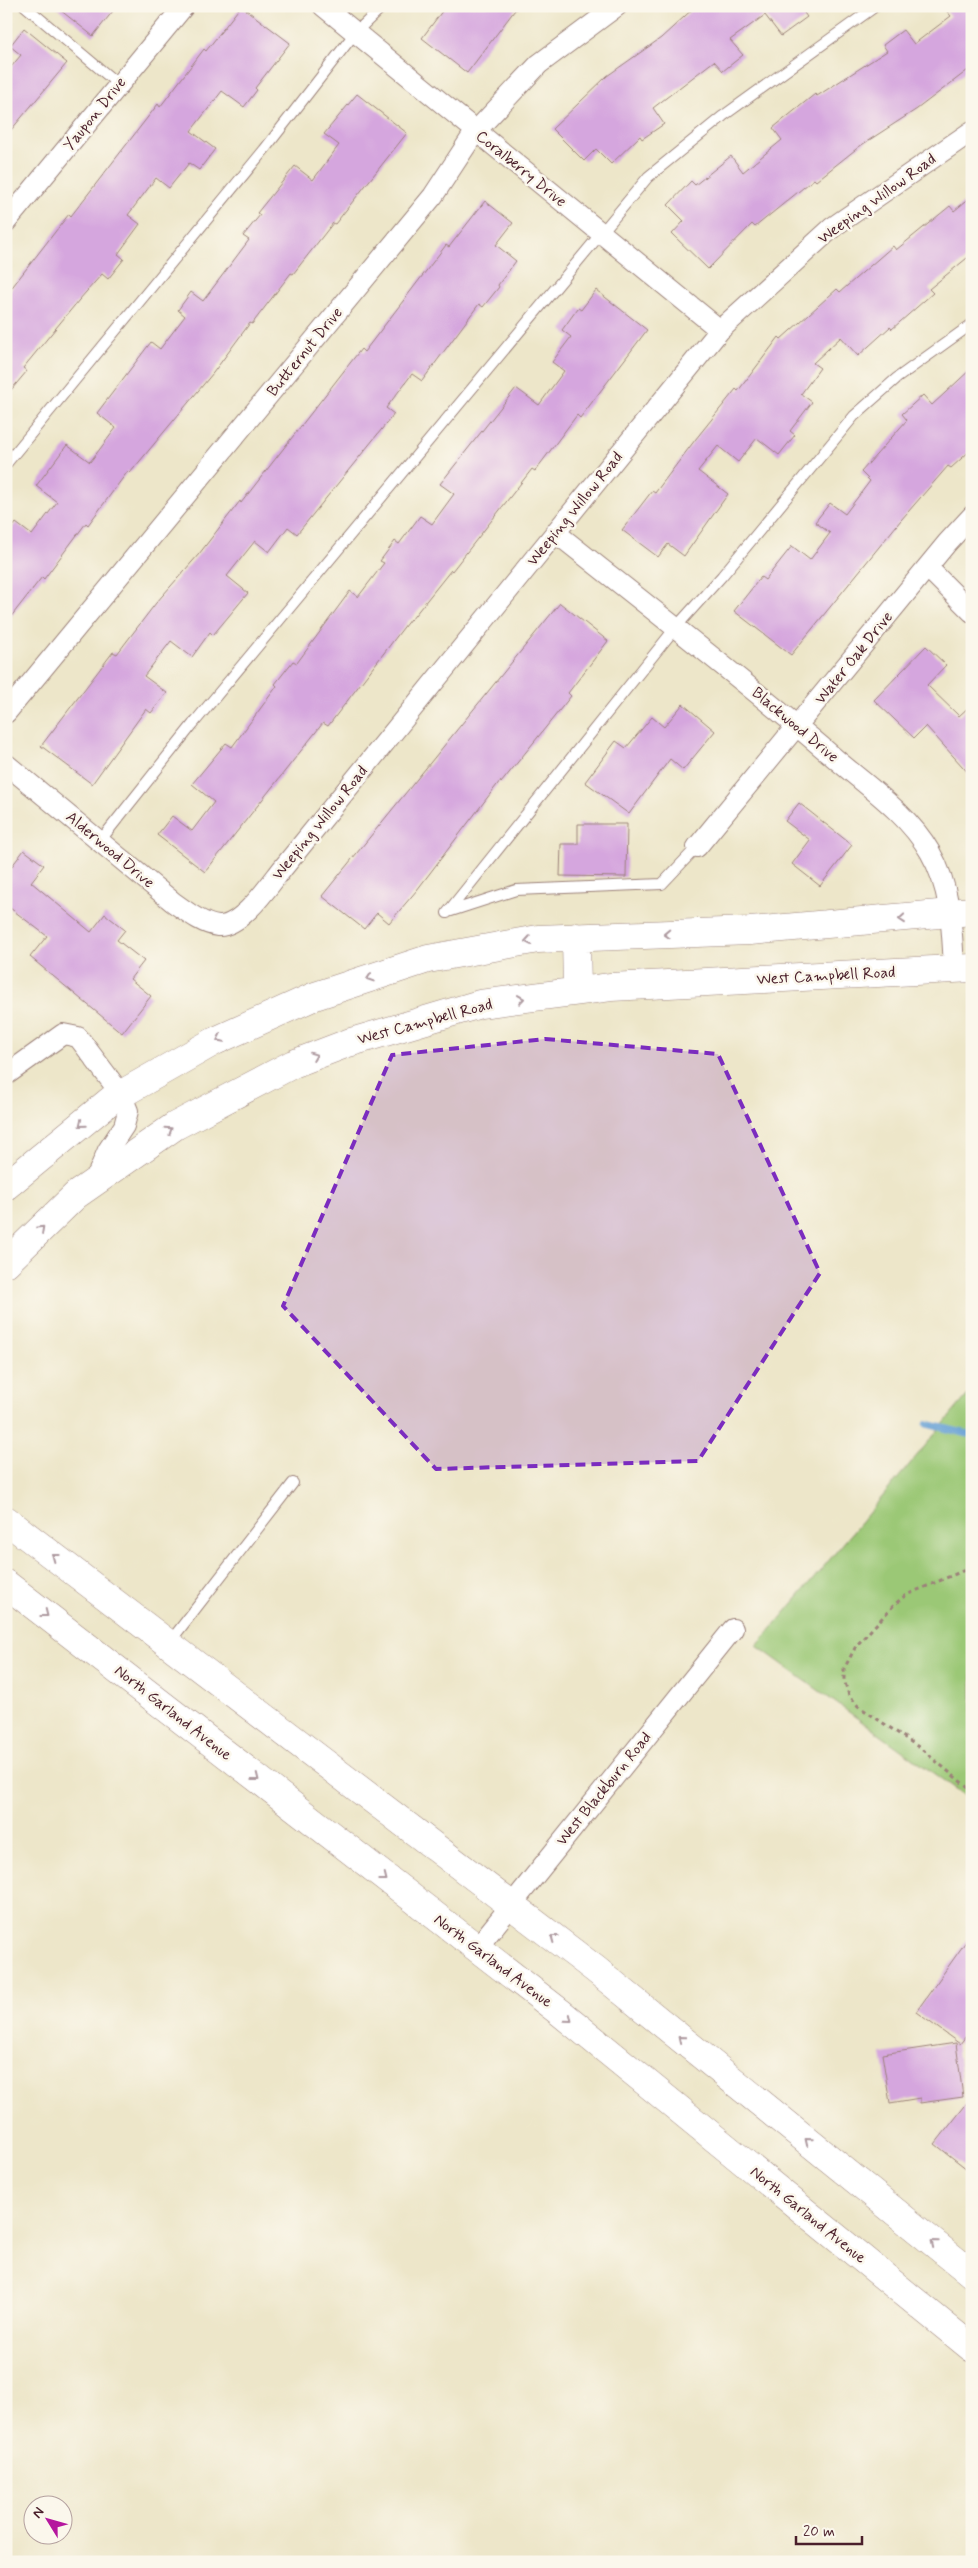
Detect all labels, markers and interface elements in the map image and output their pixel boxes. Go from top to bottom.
street label: Yaupon Drive [59,73,131,155]
street label: Coralberry Drive [471,126,571,212]
street label: Weeping Willow Road [814,149,940,249]
street label: Butternut Drive [262,303,348,401]
street label: Weeping Willow Road [522,447,628,571]
street label: Water Oak Drive [810,607,898,709]
street label: Blackwood Drive [747,683,843,767]
street label: Weeping Willow Road [267,761,373,885]
street label: Alderwood Drive [61,807,159,893]
one-way arrow [898,913,906,924]
one-way arrow [662,928,670,939]
one-way arrow [523,935,532,945]
street label: West Campbell Road [756,962,896,990]
one-way arrow [366,972,375,982]
street label: West Campbell Road [355,994,495,1050]
one-way arrow [517,994,525,1005]
one-way arrow [216,1033,225,1043]
one-way arrow [309,1052,318,1062]
one-way arrow [78,1118,87,1127]
one-way arrow [164,1127,173,1136]
one-way arrow [35,1226,44,1235]
one-way arrow [52,1555,61,1563]
one-way arrow [39,1608,48,1616]
street label: North Garland Avenue [110,1660,236,1766]
street label: West Blackburn Road [551,1728,657,1850]
one-way arrow [250,1772,259,1780]
one-way arrow [378,1872,387,1880]
street label: North Garland Avenue [429,1909,557,2013]
one-way arrow [550,1935,560,1944]
one-way arrow [563,2014,572,2023]
one-way arrow [678,2036,687,2045]
one-way arrow [804,2138,813,2147]
street label: North Garland Avenue [746,2162,871,2269]
one-way arrow [931,2241,940,2249]
north arrow [22,2496,72,2546]
text: N [28,2504,48,2522]
scale bar [796,2513,862,2545]
text: 20 m [803,2522,835,2542]

